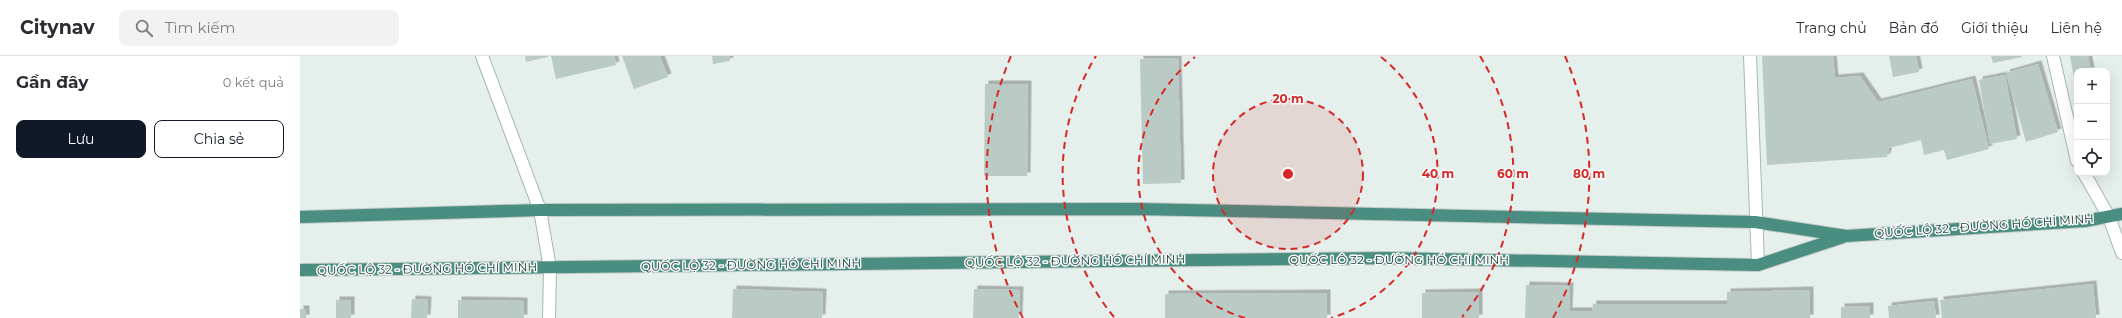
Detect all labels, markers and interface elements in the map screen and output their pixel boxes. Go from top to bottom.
search box [119,10,399,46]
text: Citynav [20,16,95,39]
icon: search [133,17,155,39]
text: Tìm kiếm [165,18,235,37]
text: Trang chủ [1796,19,1867,37]
text: Bản đồ [1889,19,1939,37]
text: Giới thiệu [1961,19,2028,37]
text: Liên hệ [2050,19,2102,37]
map controls [2074,68,2110,176]
button: + [2074,68,2110,104]
text: Gần đây [16,72,88,92]
text: 0 kết quả [223,74,284,90]
text: 20 m [1272,91,1304,106]
button: − [2074,104,2110,140]
button: Lưu [16,120,146,158]
button: Chia sẻ [154,120,284,158]
button: locate [2074,140,2110,176]
text: 40 m [1422,166,1454,181]
text: 60 m [1497,166,1529,181]
text: 80 m [1573,166,1605,181]
centre of rings [1281,167,1295,181]
street label: QUỐC LỘ 32 - ĐƯỜNG HỒ CHÍ MINH [1874,210,2094,241]
street label: QUỐC LỘ 32 - ĐƯỜNG HỒ CHÍ MINH [965,251,1185,270]
street label: QUỐC LỘ 32 - ĐƯỜNG HỒ CHÍ MINH [1289,252,1509,267]
street label: QUỐC LỘ 32 - ĐƯỜNG HỒ CHÍ MINH [641,255,861,274]
street label: QUỐC LỘ 32 - ĐƯỜNG HỒ CHÍ MINH [317,259,537,278]

